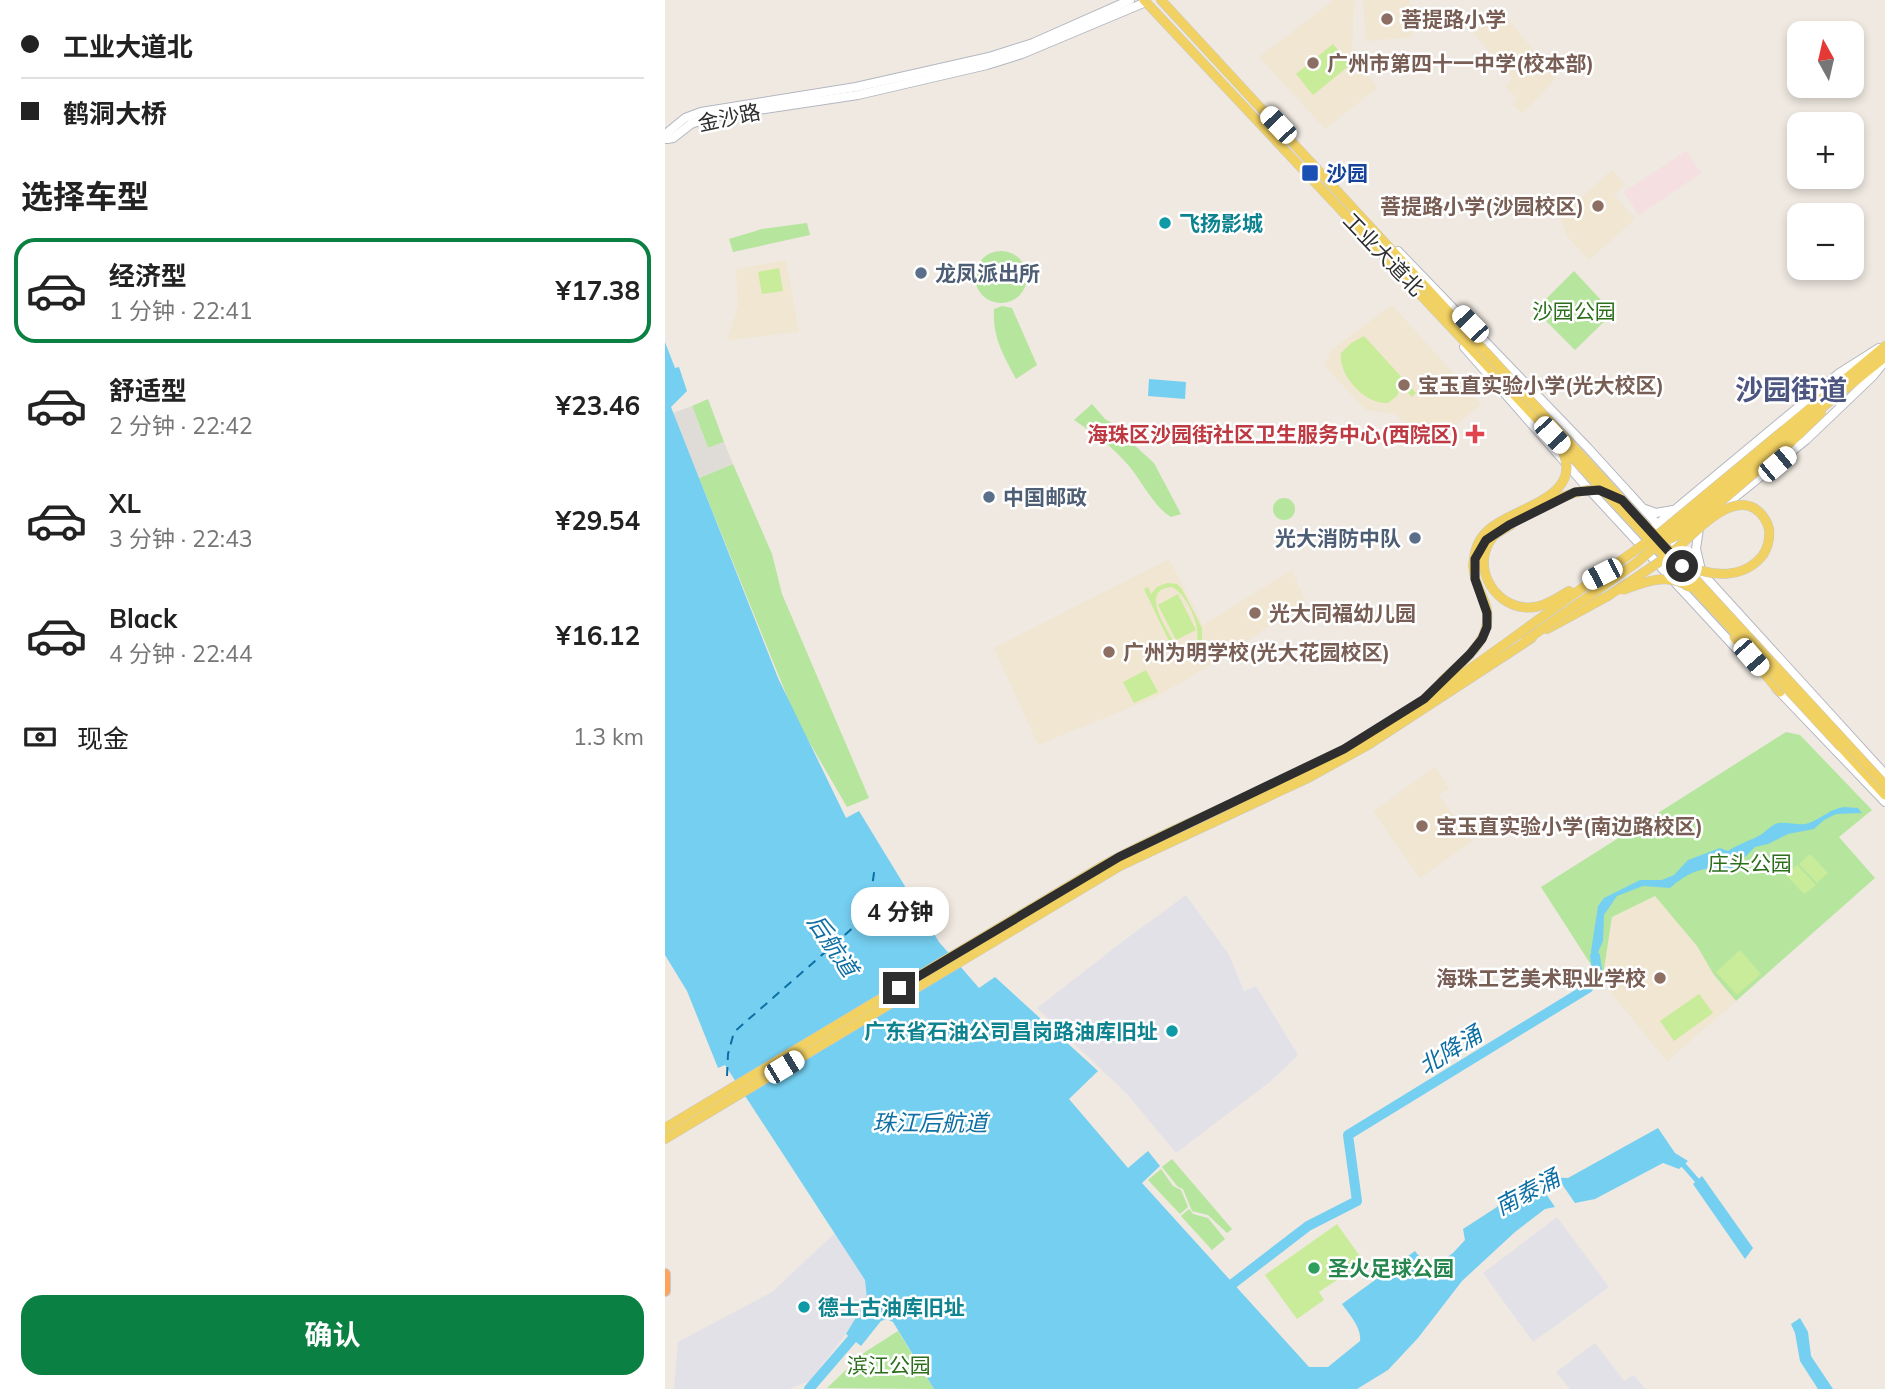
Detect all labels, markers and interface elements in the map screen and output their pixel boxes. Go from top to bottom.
place label: 菩提路小学 [1401,6,1506,32]
marker: 菩提路小学 [1379,11,1395,27]
north arrow [1787,21,1864,98]
map controls [1787,21,1864,280]
text: 工业大道北 [63,30,193,63]
place label: 广州市第四十一中学(校本部) [1327,50,1594,76]
marker: 广州市第四十一中学(校本部) [1305,55,1321,71]
text: 鹤洞大桥 [63,97,167,130]
street label: 金沙路 [695,98,763,136]
car [1256,102,1301,148]
button: + [1787,112,1864,189]
place label: 沙园 [1326,160,1368,186]
marker: 沙园 [1300,163,1320,183]
text: 选择车型 [21,176,149,216]
place label: 菩提路小学(沙园校区) [1380,193,1584,219]
marker: 菩提路小学(沙园校区) [1590,198,1606,214]
button: − [1787,203,1864,280]
street label: 工业大道北 [1338,207,1430,301]
place label: 飞扬影城 [1179,210,1263,236]
marker: 飞扬影城 [1157,215,1173,231]
icon: car [25,259,88,322]
text: 经济型 [109,259,187,292]
place label: 龙凤派出所 [935,260,1040,286]
marker: 龙凤派出所 [913,265,929,281]
text: ¥17.38 [556,274,640,307]
text: 1 分钟 · 22:41 [109,296,253,325]
park label: 沙园公园 [1532,298,1616,324]
car [1448,302,1493,346]
place label: 宝玉直实验小学(光大校区) [1418,372,1664,398]
district label: 沙园街道 [1735,372,1847,407]
icon: car [25,374,88,437]
text: 舒适型 [109,374,187,407]
marker: 宝玉直实验小学(光大校区) [1396,377,1412,393]
text: ¥23.46 [556,389,640,422]
text: 2 分钟 · 22:42 [109,411,253,440]
car [1530,412,1575,458]
place label: 海珠区沙园街社区卫生服务中心(西院区) [1087,421,1459,447]
marker: 海珠区沙园街社区卫生服务中心(西院区) [1465,424,1485,444]
car [1755,442,1800,486]
place label: 中国邮政 [1003,484,1087,510]
text: XL [109,487,141,520]
icon: car [25,489,88,552]
marker: 中国邮政 [981,489,997,505]
text: ¥29.54 [556,504,640,537]
text: 3 分钟 · 22:43 [109,524,253,553]
place label: 光大消防中队 [1275,525,1401,551]
marker: 光大消防中队 [1407,530,1423,546]
route start [1666,550,1698,582]
car [1579,555,1626,593]
place label: 光大同福幼儿园 [1269,600,1416,626]
text: Black [109,602,177,635]
icon: car [25,604,88,667]
marker: 光大同福幼儿园 [1247,605,1263,621]
text: ¥16.12 [556,619,640,652]
car [1730,634,1773,680]
text: 4 分钟 · 22:44 [109,639,253,668]
place label: 广州为明学校(光大花园校区) [1123,639,1390,665]
marker: 广州为明学校(光大花园校区) [1101,644,1117,660]
icon: cash [21,718,59,756]
text: 现金 [77,722,129,755]
text: 1.3 km [573,722,644,751]
place label: 宝玉直实验小学(南边路校区) [1436,813,1703,839]
marker: 宝玉直实验小学(南边路校区) [1414,818,1430,834]
park label: 庄头公园 [1708,850,1792,876]
callout: 4 分钟 [850,886,948,936]
text: 4 分钟 [867,897,933,926]
water label: 后航道 [802,908,866,984]
place label: 海珠工艺美术职业学校 [1436,965,1646,991]
marker: 海珠工艺美术职业学校 [1652,970,1668,986]
route end [883,972,915,1004]
place label: 广东省石油公司昌岗路油库旧址 [864,1018,1158,1044]
water label: 北降涌 [1413,1018,1489,1081]
marker: 广东省石油公司昌岗路油库旧址 [1164,1023,1180,1039]
car [761,1047,808,1087]
water label: 珠江后航道 [873,1108,991,1137]
water label: 南泰涌 [1490,1162,1567,1221]
place label: 圣火足球公园 [1328,1255,1454,1281]
marker: 圣火足球公园 [1306,1260,1322,1276]
place label: 德士古油库旧址 [818,1294,965,1320]
button: 确认 [21,1295,644,1375]
marker: 德士古油库旧址 [796,1299,812,1315]
park label: 滨江公园 [847,1352,931,1378]

